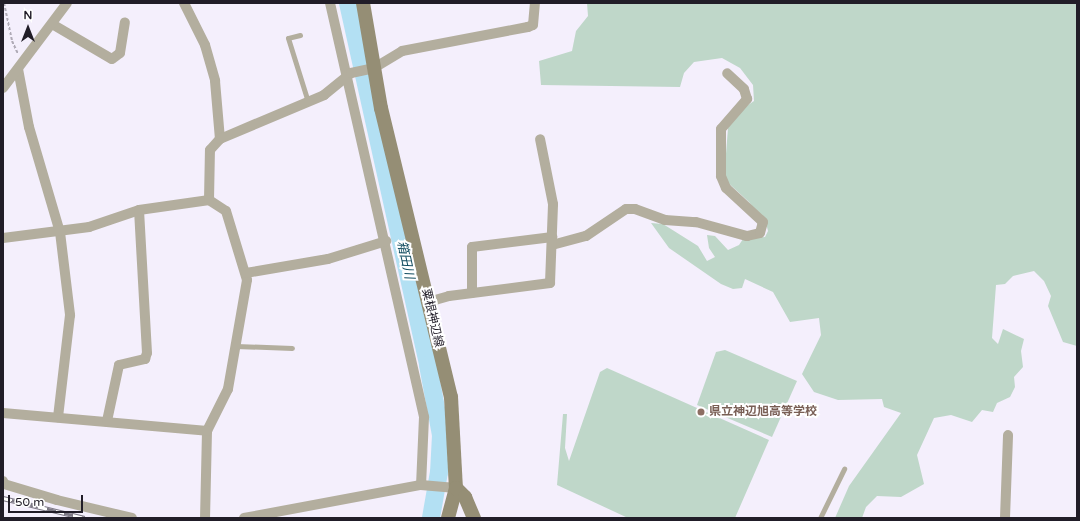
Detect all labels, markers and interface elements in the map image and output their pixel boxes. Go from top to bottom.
north arrow [8,8,48,48]
text: N [24,9,32,22]
water label: 箱田川 [393,239,417,281]
street label: 粟根神辺線 [418,287,446,349]
place label: 県立神辺旭高等学校 [709,405,817,419]
marker: 県立神辺旭高等学校 [696,407,706,417]
scale bar [10,487,85,513]
text: 50 m [15,495,44,509]

